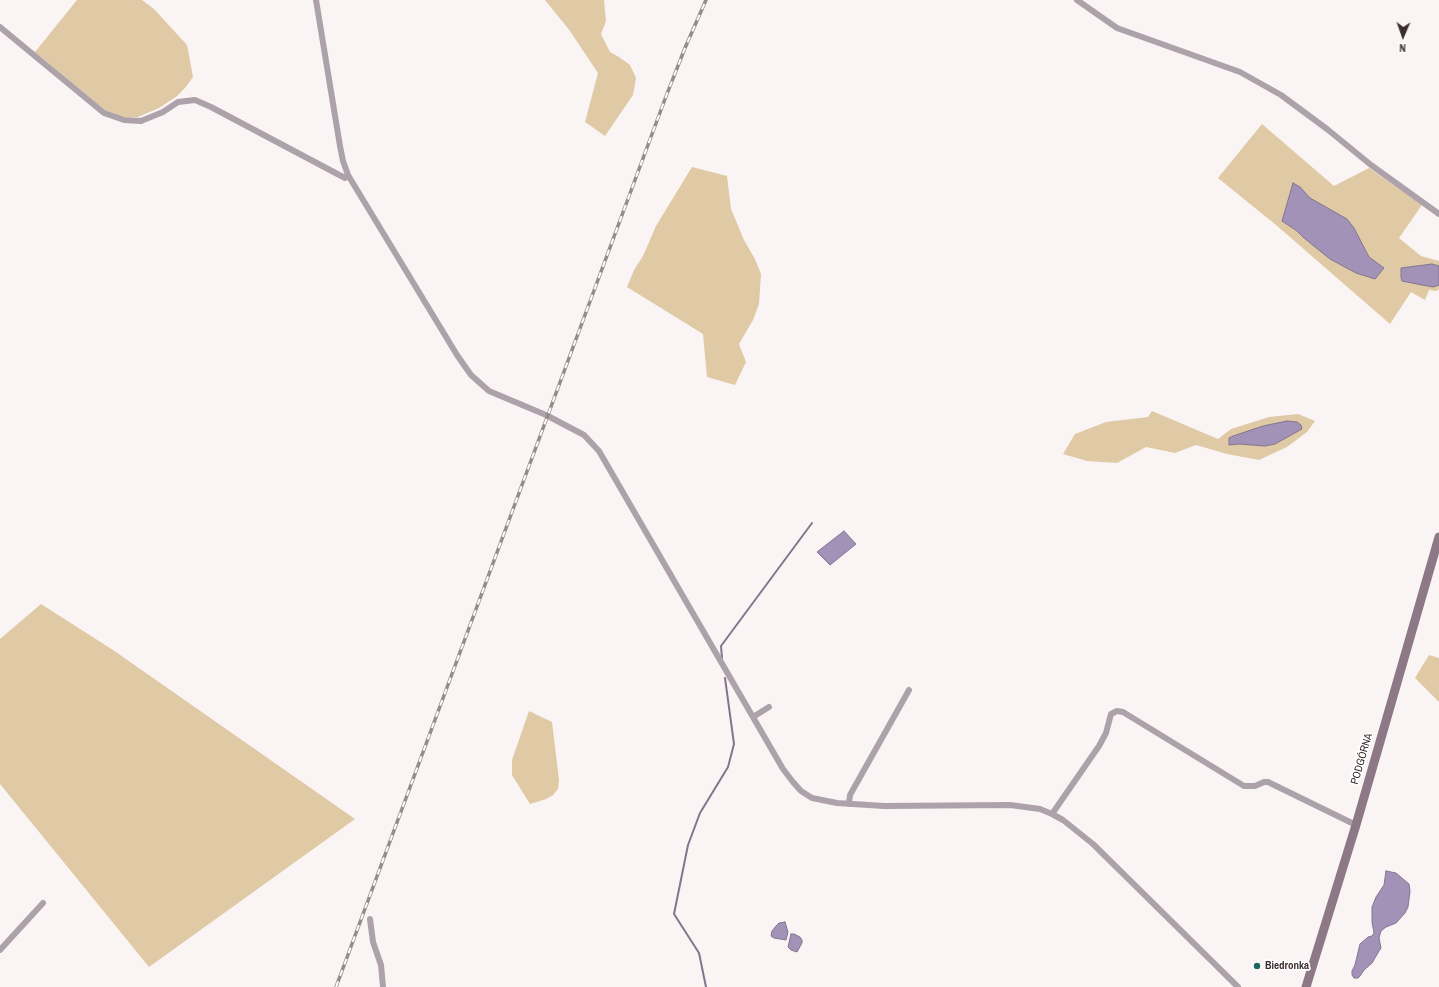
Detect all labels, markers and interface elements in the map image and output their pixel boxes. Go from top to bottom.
north arrow [1383,16,1423,56]
text: N [1399,41,1406,55]
street label: PODGÓRNA [1348,732,1376,786]
place label: Biedronka [1265,959,1309,973]
marker: Biedronka [1252,961,1262,971]

